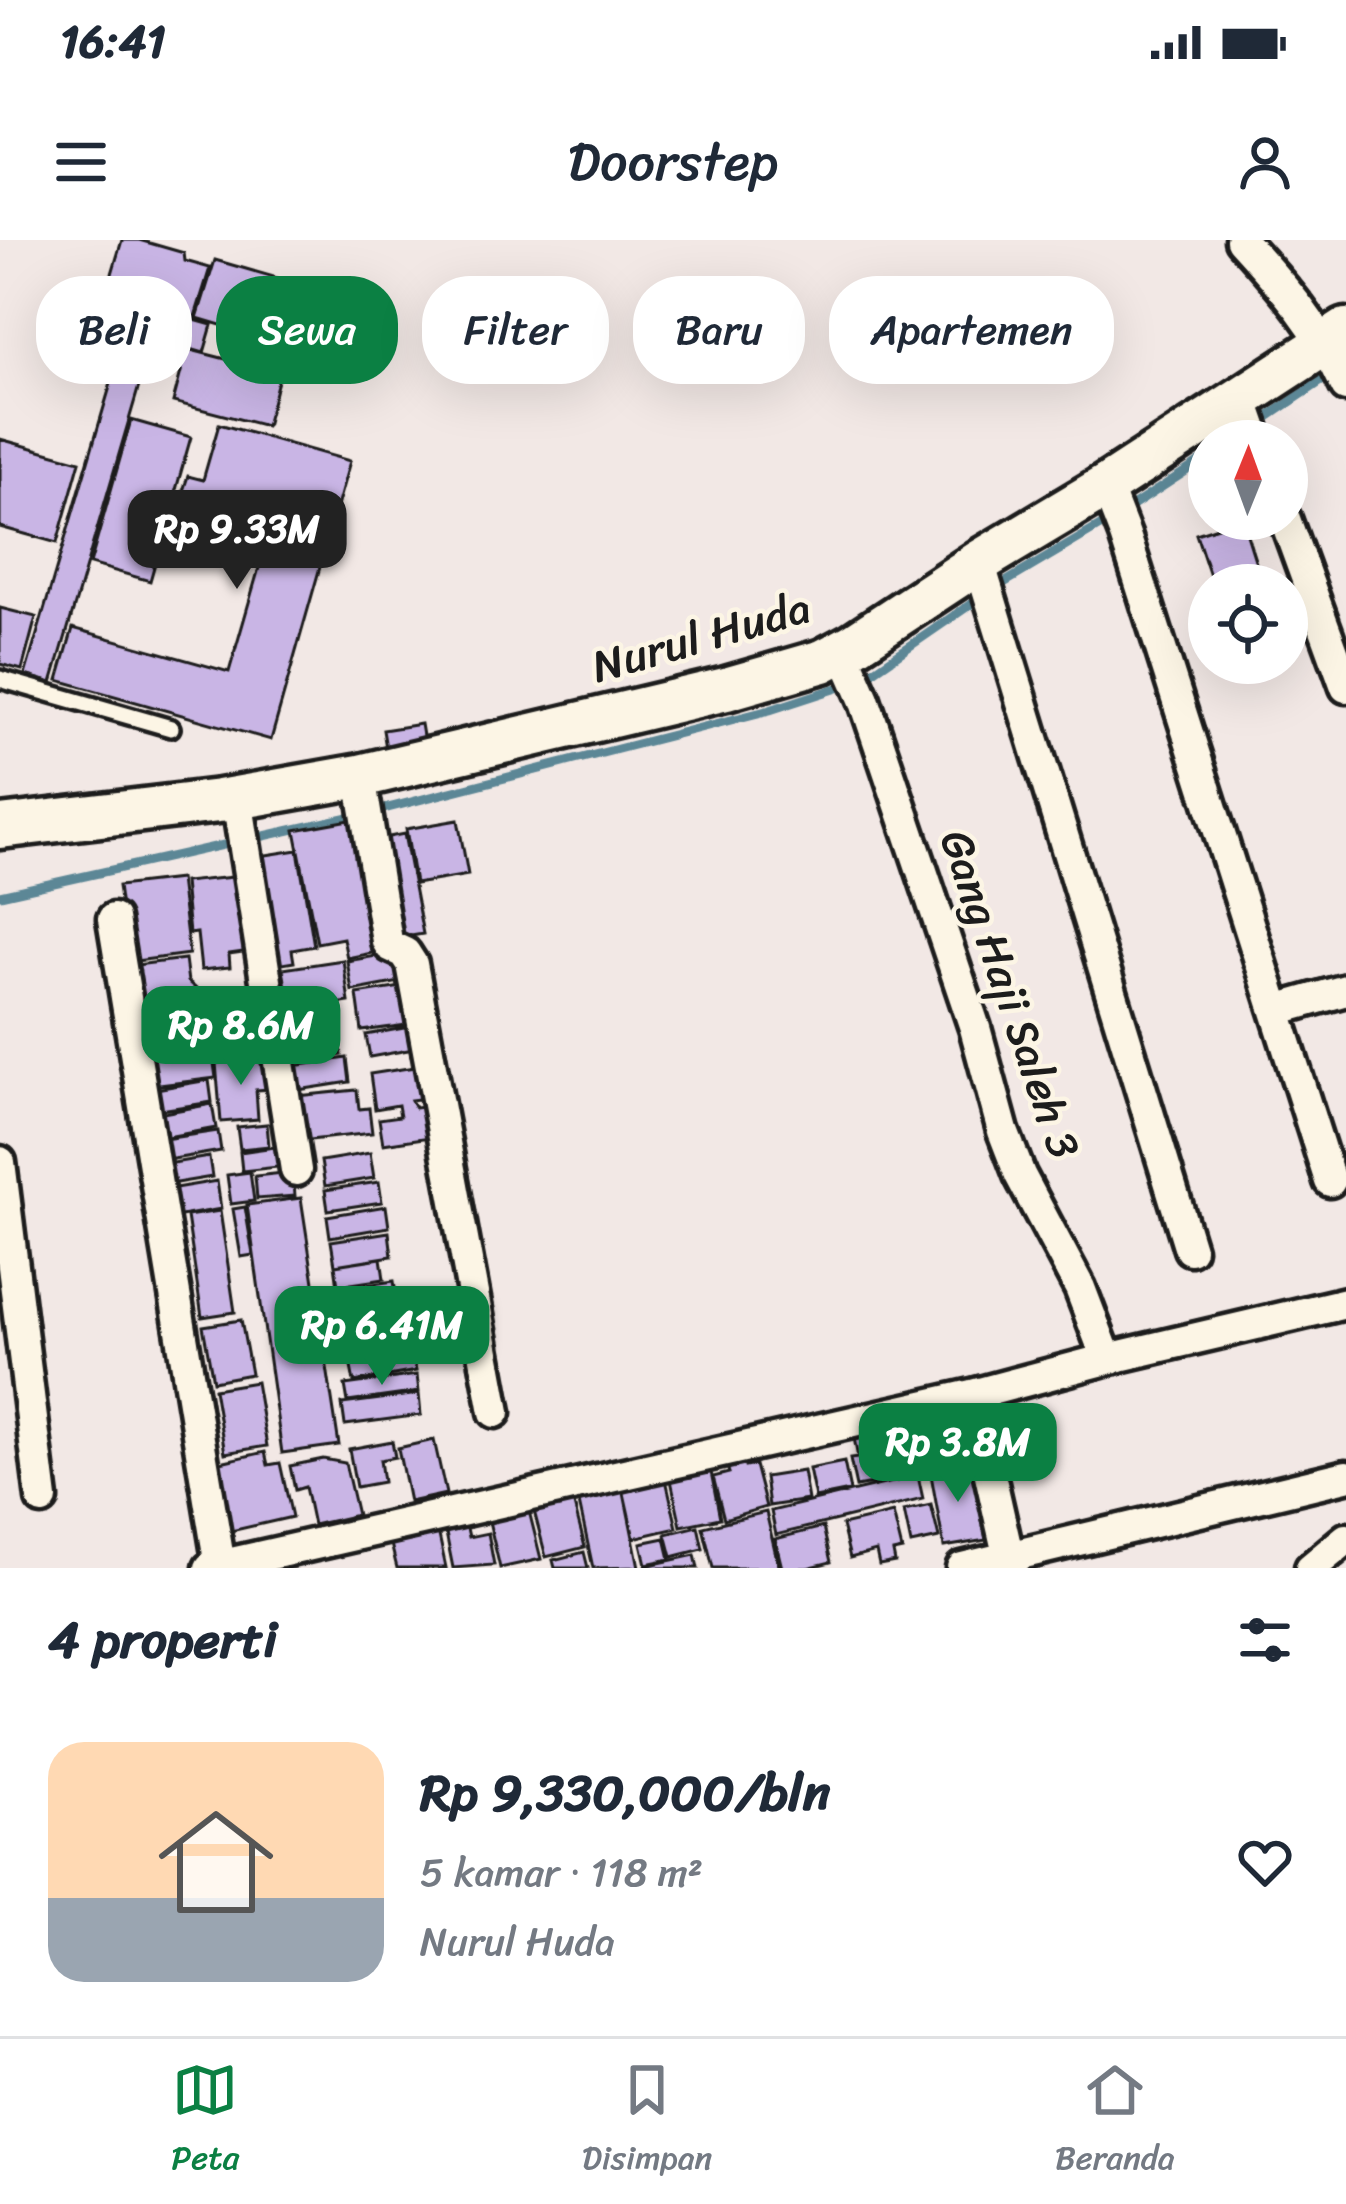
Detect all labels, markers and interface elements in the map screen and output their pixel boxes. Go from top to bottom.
text: 16:41 [60,2,166,82]
text: Doorstep [568,114,778,210]
icon: menu [48,129,114,195]
icon: person [1232,129,1298,195]
chip: Beli [36,276,192,384]
chip: Sewa [216,276,398,384]
chip: Filter [422,276,609,384]
chip: Baru [633,276,805,384]
chip: Apartemen [829,276,1114,384]
north arrow [1188,420,1308,540]
map controls [1188,420,1308,684]
pin: Rp 9.33M [113,490,361,592]
text: Rp 9.33M [155,494,319,563]
button: locate [1188,564,1308,684]
street label: Nurul Huda [582,568,820,706]
street label: Gang Haji Saleh 3 [916,819,1104,1169]
pin: Rp 8.6M [130,986,352,1088]
text: Rp 8.6M [168,990,314,1059]
pin: Rp 6.41M [258,1286,506,1388]
text: Rp 6.41M [301,1290,463,1359]
pin: Rp 3.8M [847,1403,1069,1505]
text: Rp 3.8M [886,1407,1030,1476]
text: 4 properti [48,1595,277,1685]
icon: filters [1232,1607,1298,1673]
text: Rp 9,330,000/bln [420,1748,830,1838]
icon: home [144,1790,288,1934]
icon: heart [1232,1829,1298,1895]
text: 5 kamar · 118 m² [420,1838,703,1907]
text: Nurul Huda [420,1907,615,1976]
tab: Peta [171,2057,239,2187]
tab: Disimpan [582,2057,712,2187]
tab: Beranda [1055,2057,1175,2187]

